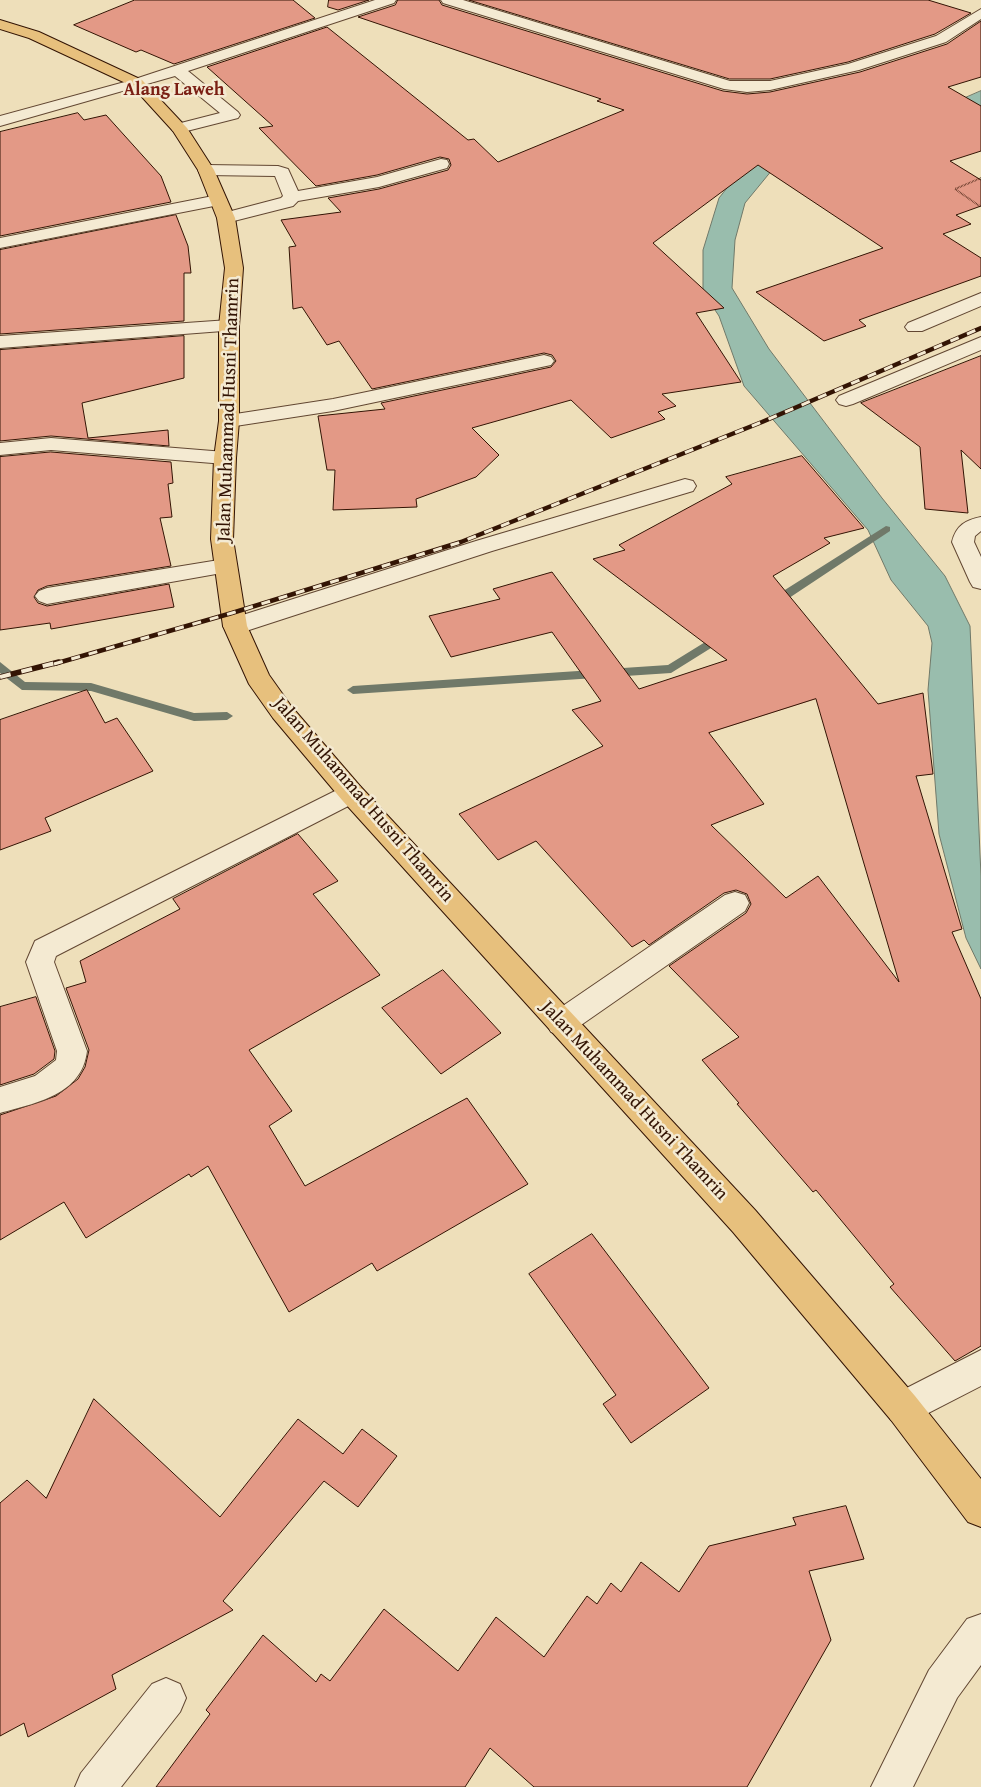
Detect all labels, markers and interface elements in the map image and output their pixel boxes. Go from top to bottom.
district label: Alang Laweh [124,79,224,101]
street label: Jalan Muhammad Husni Thamrin [213,278,245,542]
street label: Jalan Muhammad Husni Thamrin [268,693,458,907]
street label: Jalan Muhammad Husni Thamrin [536,997,732,1205]

